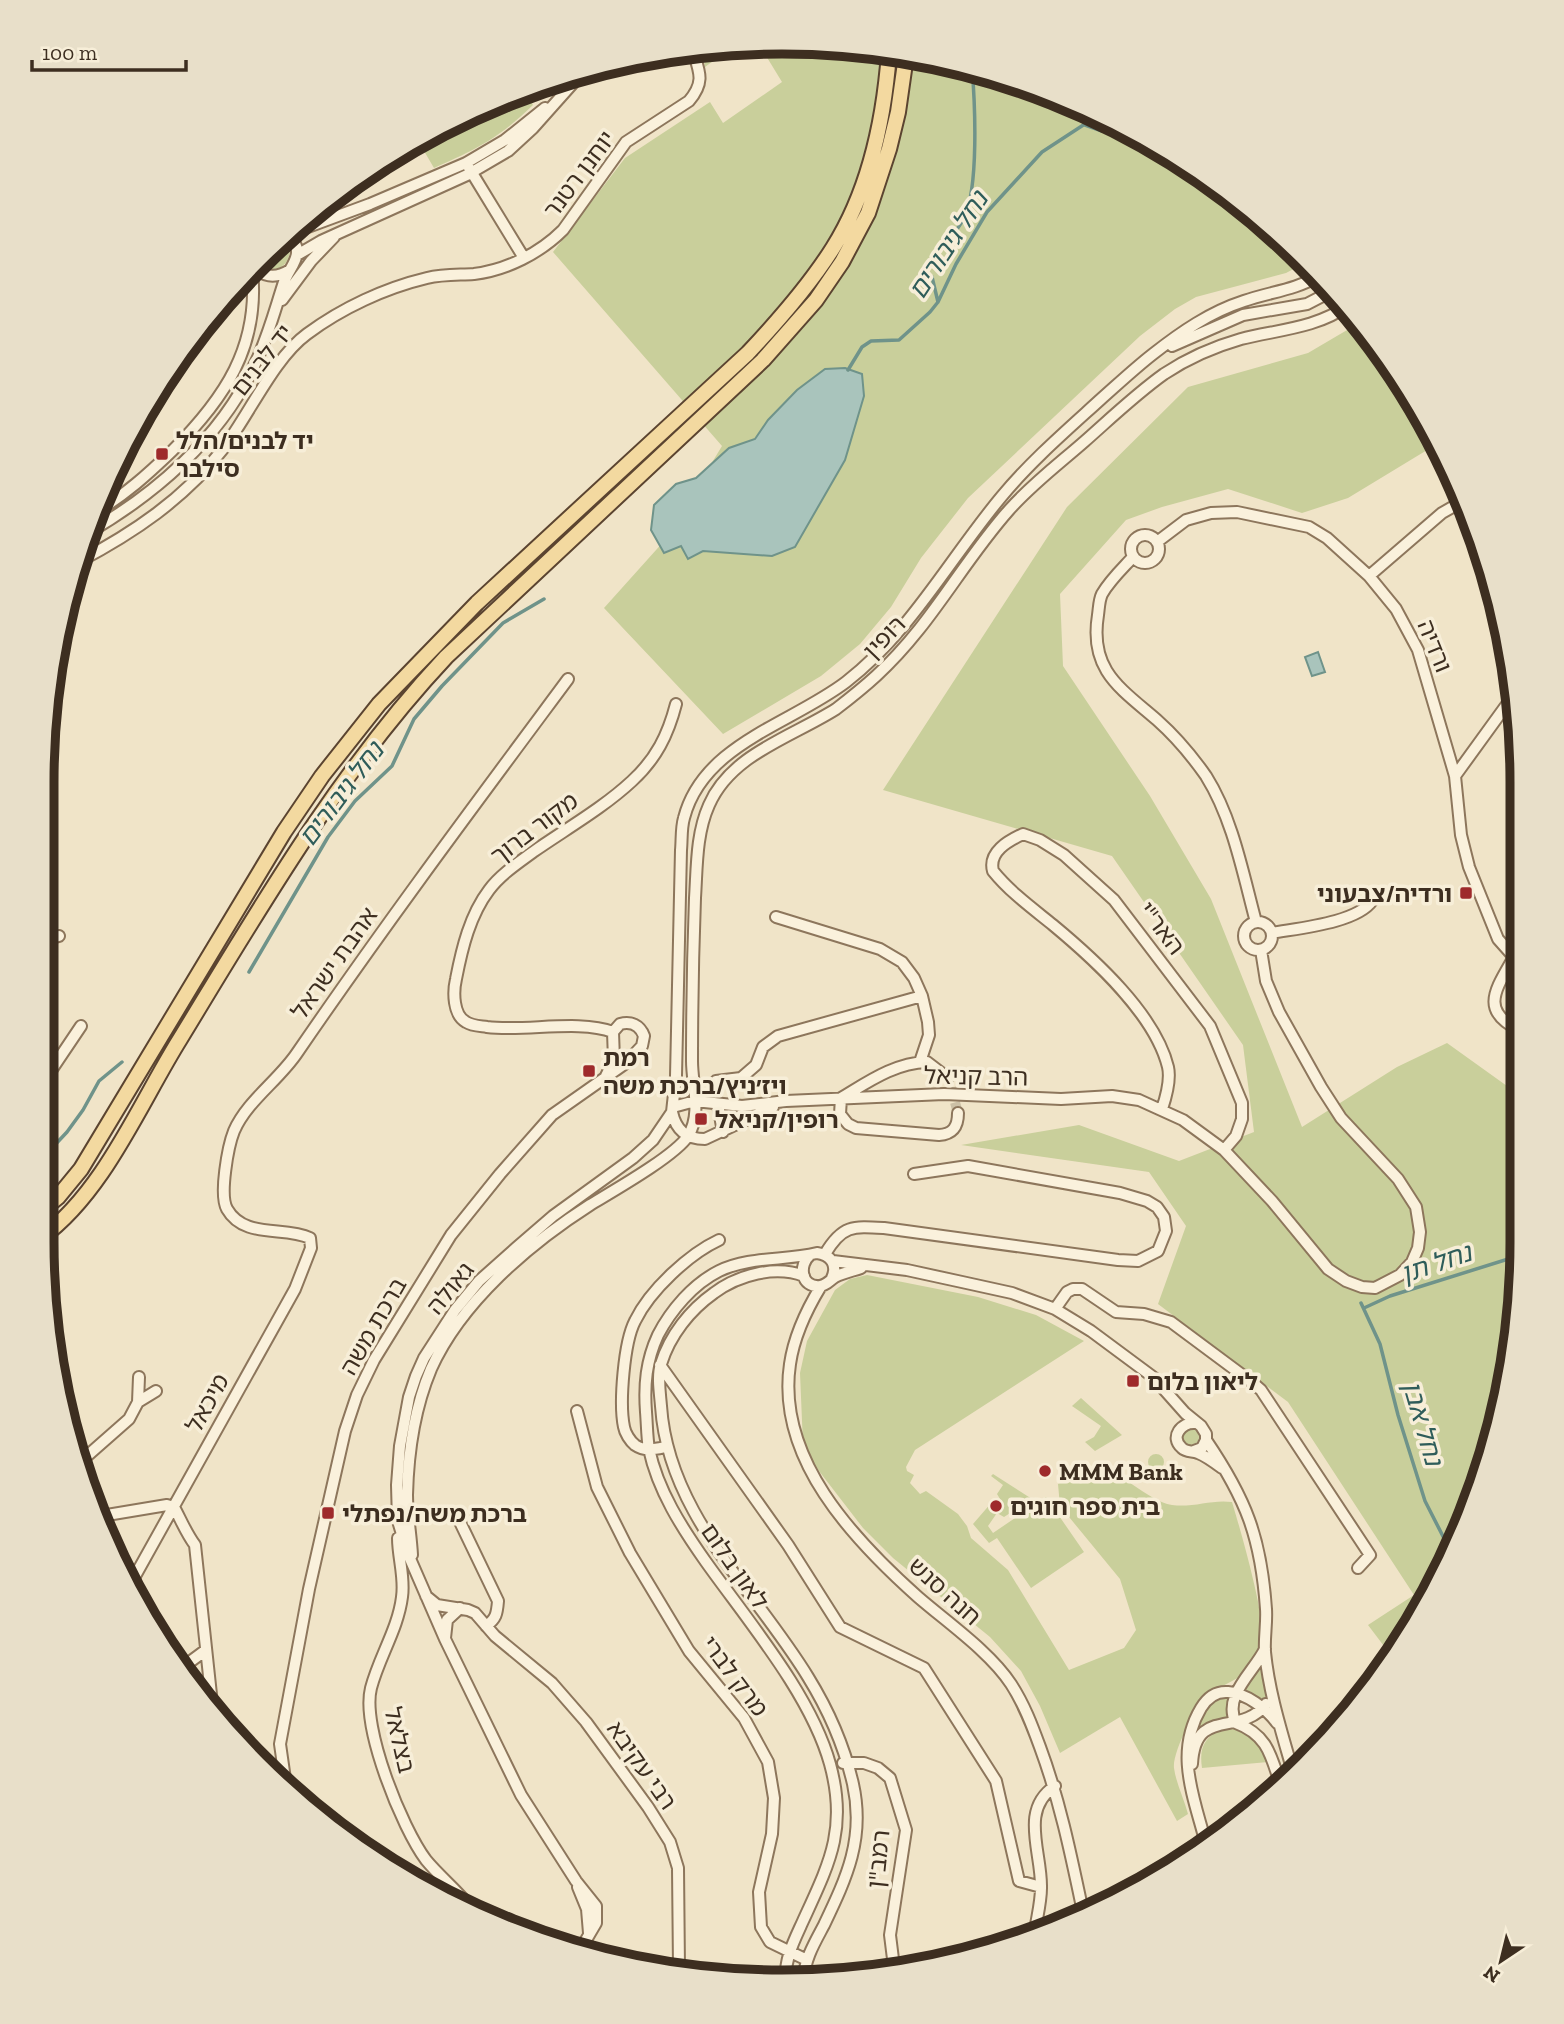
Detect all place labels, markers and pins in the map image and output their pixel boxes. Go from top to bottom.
place label: יד לבנים/הלל סילבר [176,426,314,483]
marker: יד לבנים/הלל סילבר [154,446,170,462]
place label: ורדיה/צבעוני [1317,879,1452,908]
marker: ורדיה/צבעוני [1458,885,1474,901]
place label: רמת ויז׳ניץ/ברכת משה [603,1043,787,1100]
marker: רמת ויז׳ניץ/ברכת משה [581,1063,597,1079]
place label: רופין/קניאל [715,1105,839,1134]
marker: רופין/קניאל [693,1111,709,1127]
place label: ליאון בלום [1147,1367,1258,1396]
marker: ליאון בלום [1125,1373,1141,1389]
place label: MMM Bank [1059,1457,1183,1486]
marker: MMM Bank [1037,1463,1053,1479]
place label: בית ספר חוגים [1010,1492,1160,1521]
marker: בית ספר חוגים [988,1498,1004,1514]
place label: ברכת משה/נפתלי [342,1499,527,1528]
marker: ברכת משה/נפתלי [320,1505,336,1521]

